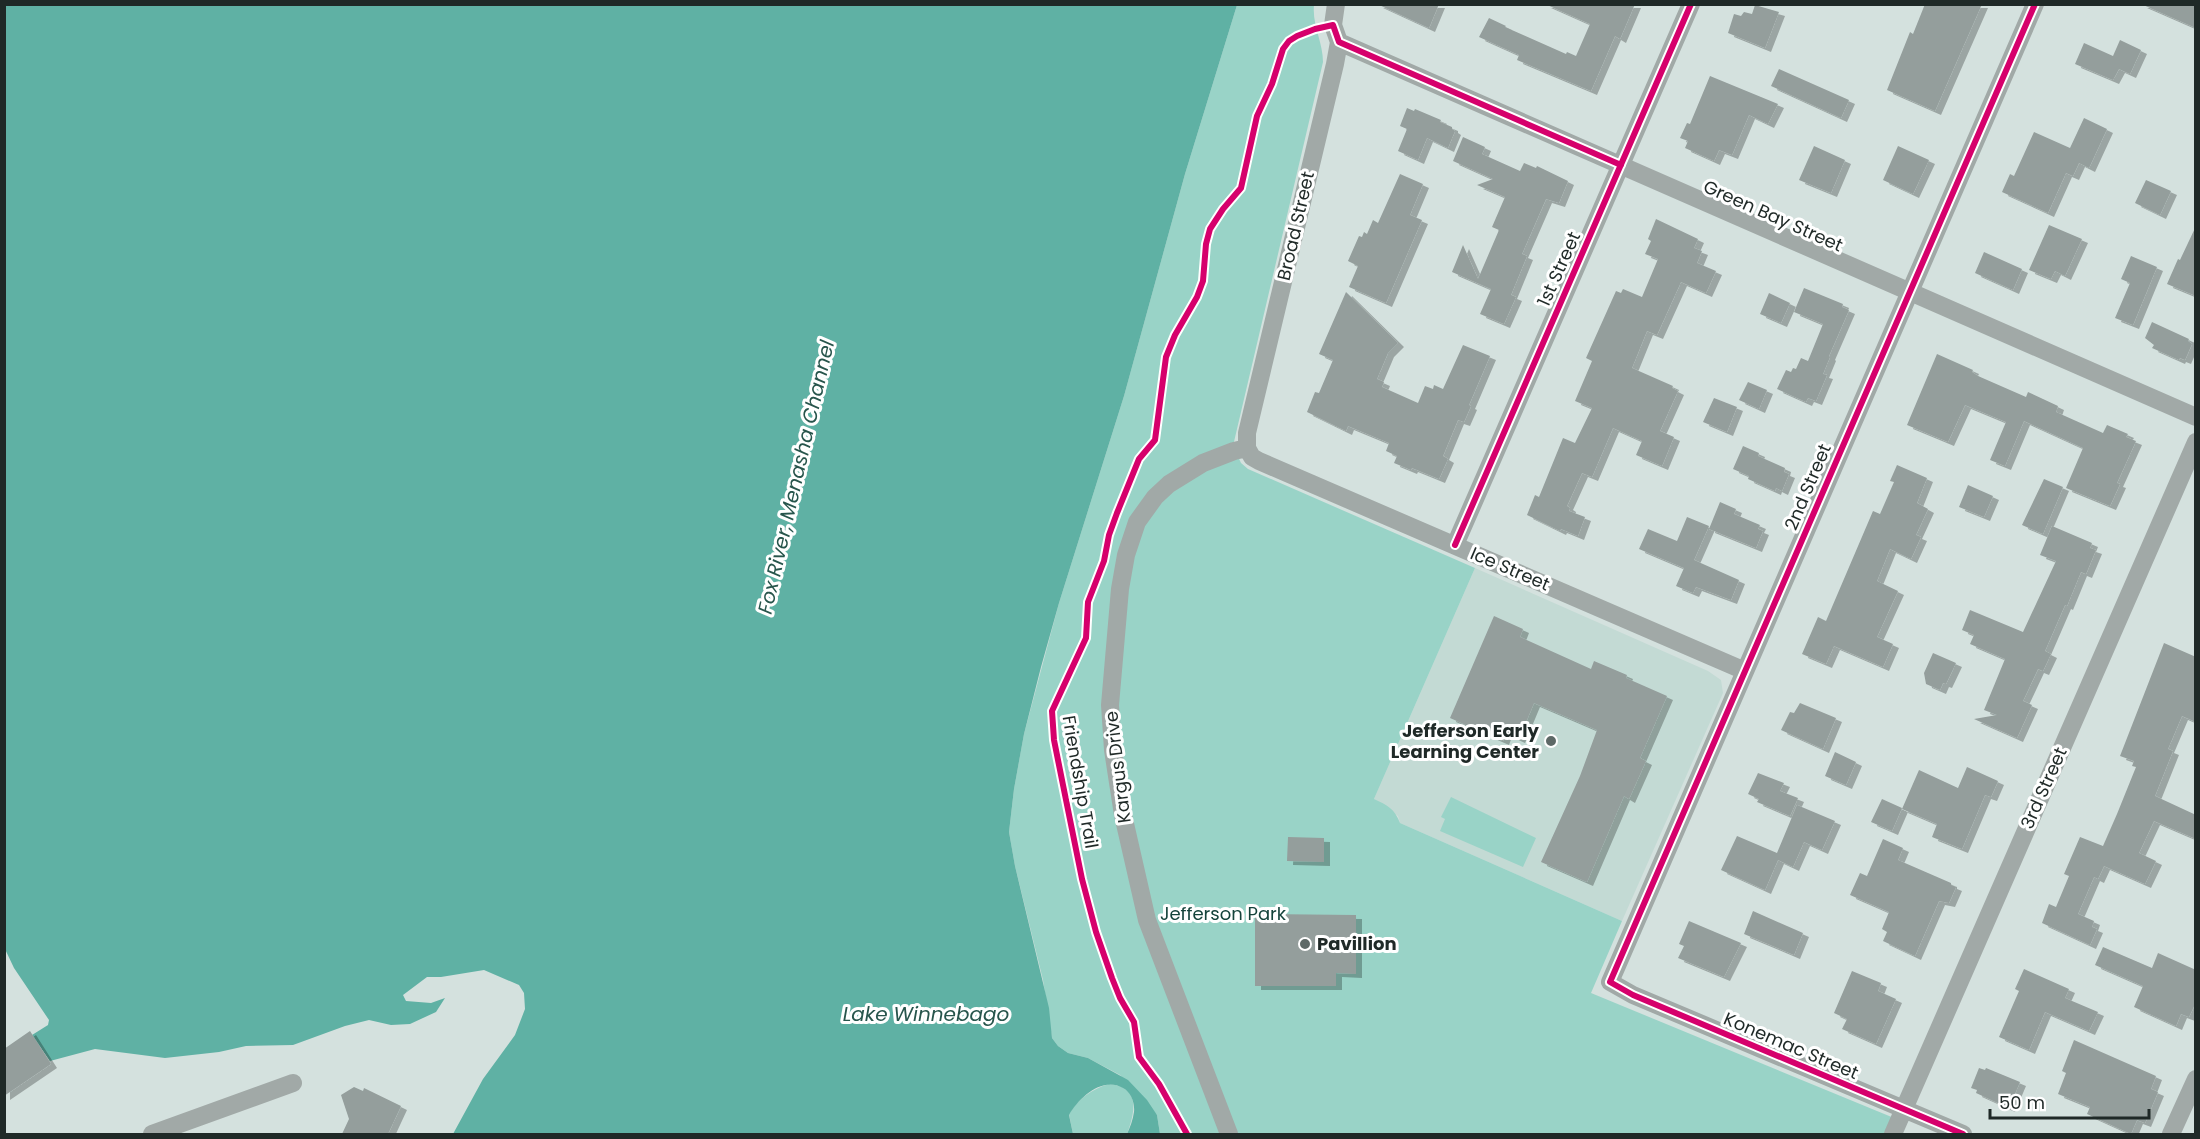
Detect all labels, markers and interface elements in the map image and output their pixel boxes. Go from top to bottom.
street label: Broad Street [1271,169,1320,283]
street label: Green Bay Street [1700,174,1847,258]
street label: 1st Street [1531,228,1586,310]
water label: Fox River, Menasha Channel [751,337,841,616]
street label: 2nd Street [1778,440,1837,534]
street label: Ice Street [1467,541,1554,596]
street label: Kargus Drive [1098,710,1137,825]
street label: Friendship Trail [1056,713,1105,850]
place label: Jefferson Early Learning Center [1391,718,1540,764]
marker: Jefferson Early Learning Center [1544,734,1558,748]
street label: 3rd Street [2014,743,2073,833]
park label: Jefferson Park [1160,901,1287,926]
place label: Pavillion [1317,931,1397,956]
marker: Pavillion [1298,937,1312,951]
water label: Lake Winnebago [843,1000,1009,1028]
street label: Konemac Street [1720,1006,1862,1085]
scale bar [1990,1082,2149,1120]
text: 50 m [1999,1090,2045,1115]

